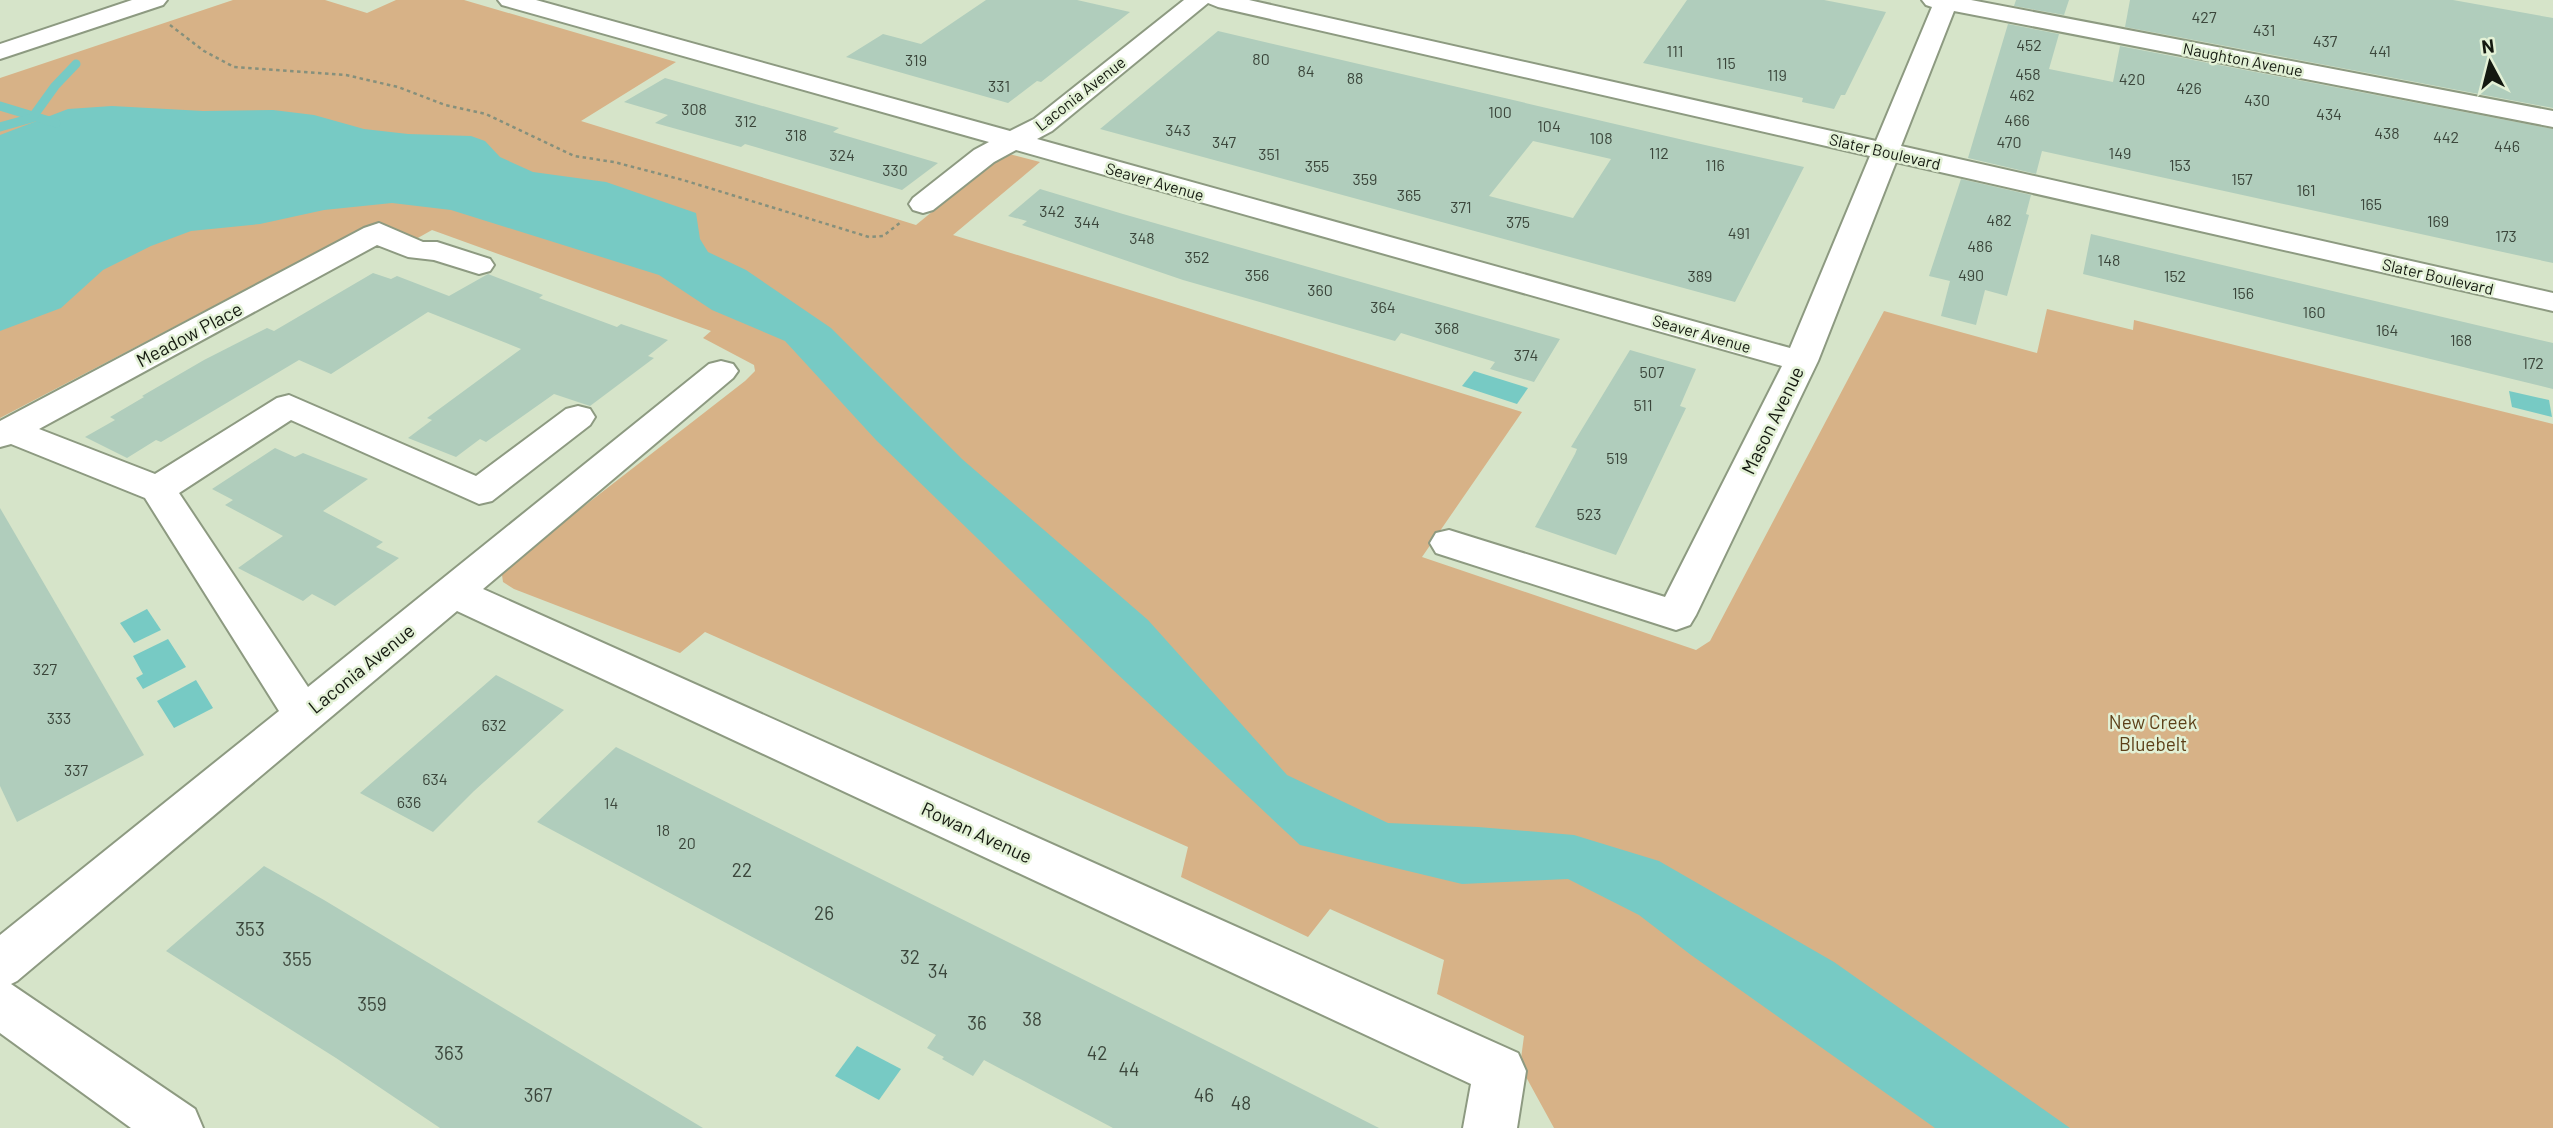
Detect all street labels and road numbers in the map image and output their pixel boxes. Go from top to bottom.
street label: Naughton Avenue [2181,38,2305,80]
street label: Laconia Avenue [1031,52,1129,134]
street label: Slater Boulevard [1827,129,1943,173]
street label: Seaver Avenue [1104,158,1206,204]
street label: Slater Boulevard [2380,254,2496,298]
street label: Meadow Place [132,297,246,371]
street label: Seaver Avenue [1651,310,1753,356]
street label: Mason Avenue [1736,362,1808,478]
street label: Laconia Avenue [303,618,419,718]
street label: Rowan Avenue [918,796,1036,868]

